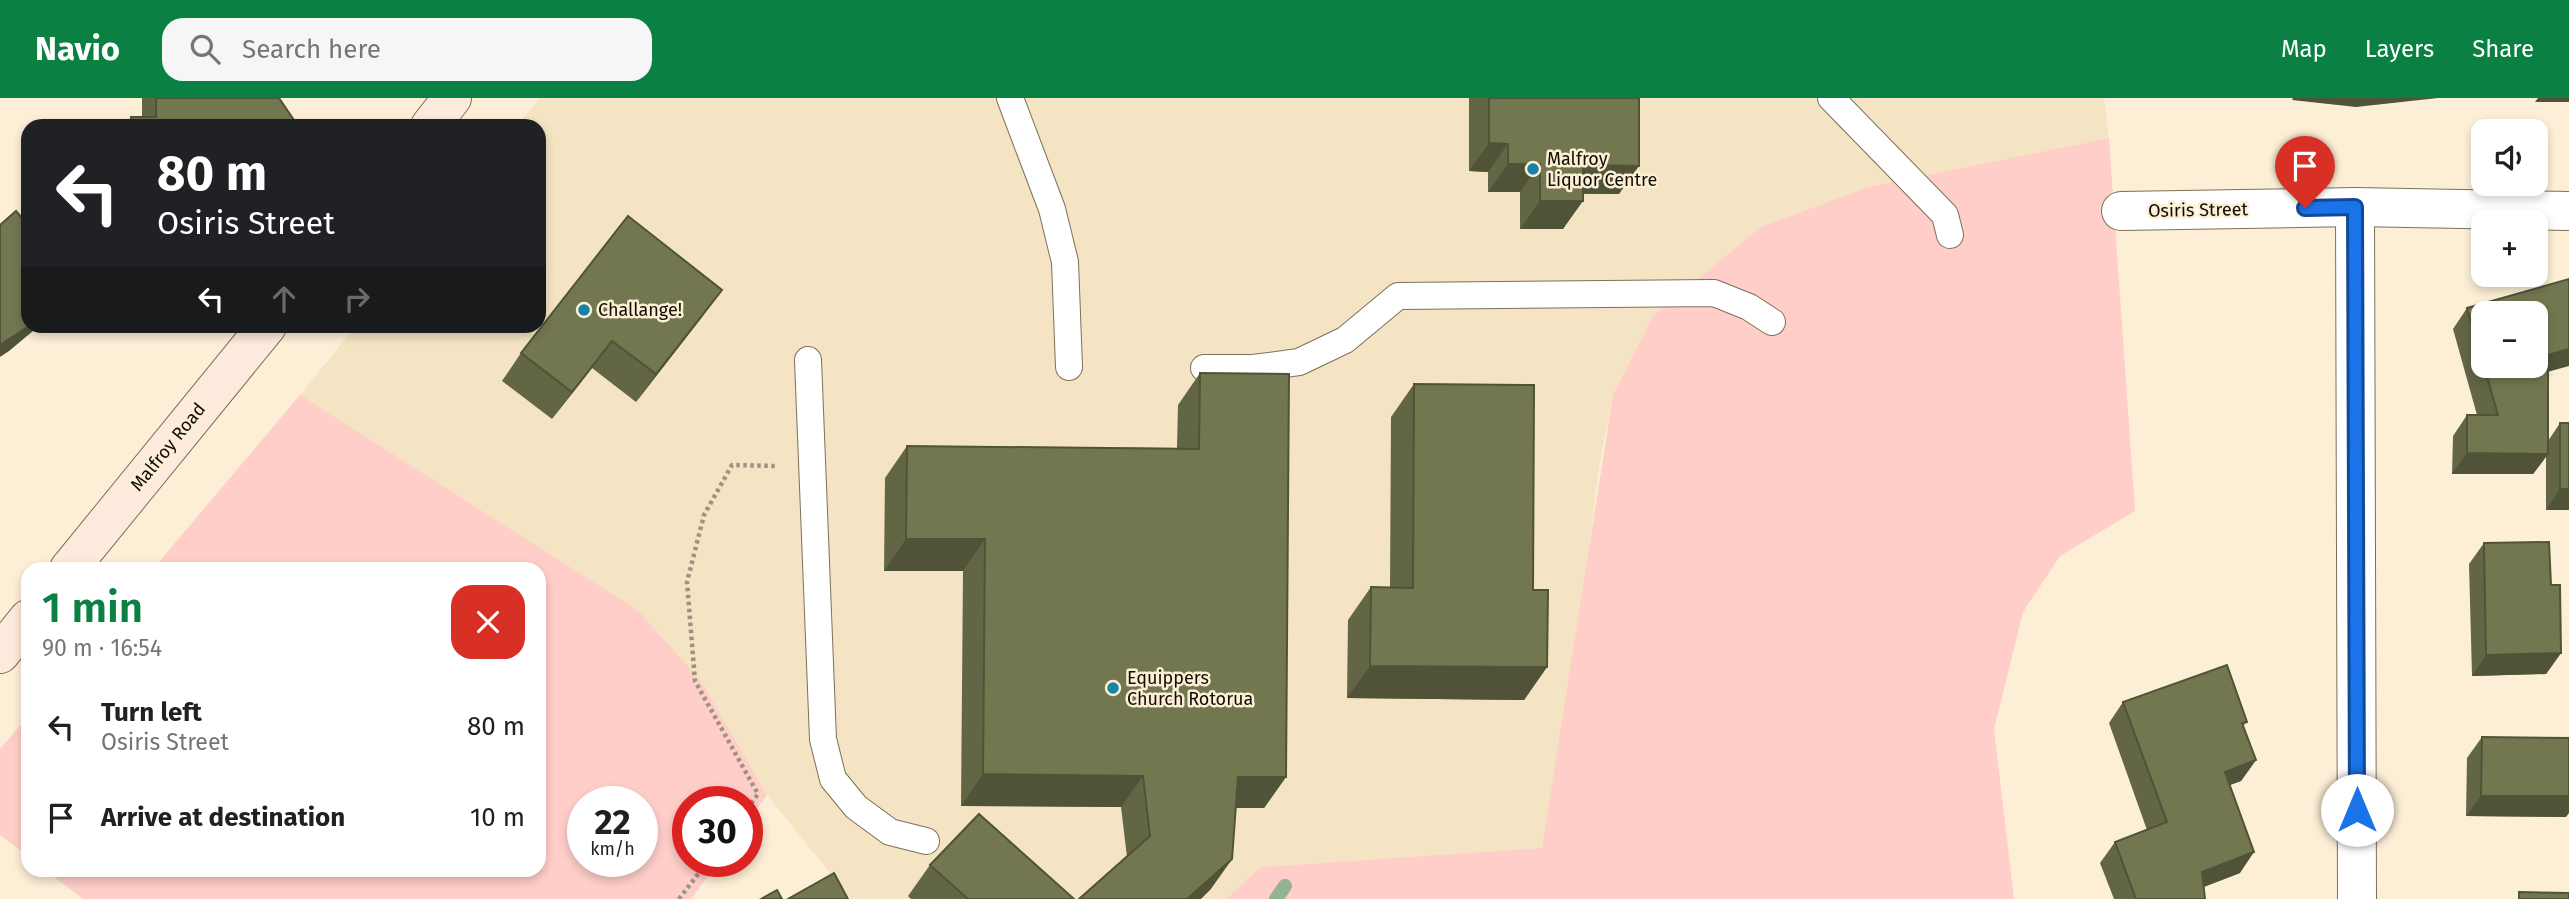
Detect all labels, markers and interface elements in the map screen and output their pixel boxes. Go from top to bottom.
search box [162,18,652,81]
text: Navio [35,29,120,69]
icon: search [186,30,224,68]
text: Search here [242,34,381,65]
text: Map [2281,35,2327,63]
text: Layers [2365,35,2434,63]
text: Share [2472,35,2534,63]
map controls [2471,119,2548,378]
button: sound [2471,119,2548,196]
pin [2275,136,2335,208]
text: 80 m [157,144,267,203]
icon: left [42,147,133,238]
icon: arrive [2286,147,2324,185]
place label: Malfroy Liquor Centre [1547,148,1657,191]
marker: Malfroy Liquor Centre [1525,161,1541,177]
street label: Osiris Street [2148,198,2249,222]
text: Osiris Street [157,204,335,242]
button: + [2471,210,2548,287]
icon: left [192,280,230,318]
icon: ahead [265,280,303,318]
icon: right [338,280,376,318]
place label: Challange! [598,299,682,321]
button: − [2471,301,2548,378]
marker: Challange! [576,302,592,318]
street label: Malfroy Road [126,399,210,495]
text: 1 min [42,583,143,633]
button: close [451,585,525,659]
text: 90 m · 16:54 [42,634,162,662]
place label: Equippers Church Rotorua [1127,667,1253,710]
marker: Equippers Church Rotorua [1105,680,1121,696]
text: Turn left [101,697,202,728]
icon: left [42,708,80,746]
text: 80 m [467,711,525,742]
text: Osiris Street [101,728,229,756]
position arrow [2320,773,2394,847]
speed limit sign: 30 [672,786,763,877]
icon: arrive [42,799,80,837]
text: 22 [594,801,631,843]
text: Arrive at destination [101,802,345,833]
text: 10 m [470,802,525,833]
text: km/h [590,838,635,860]

